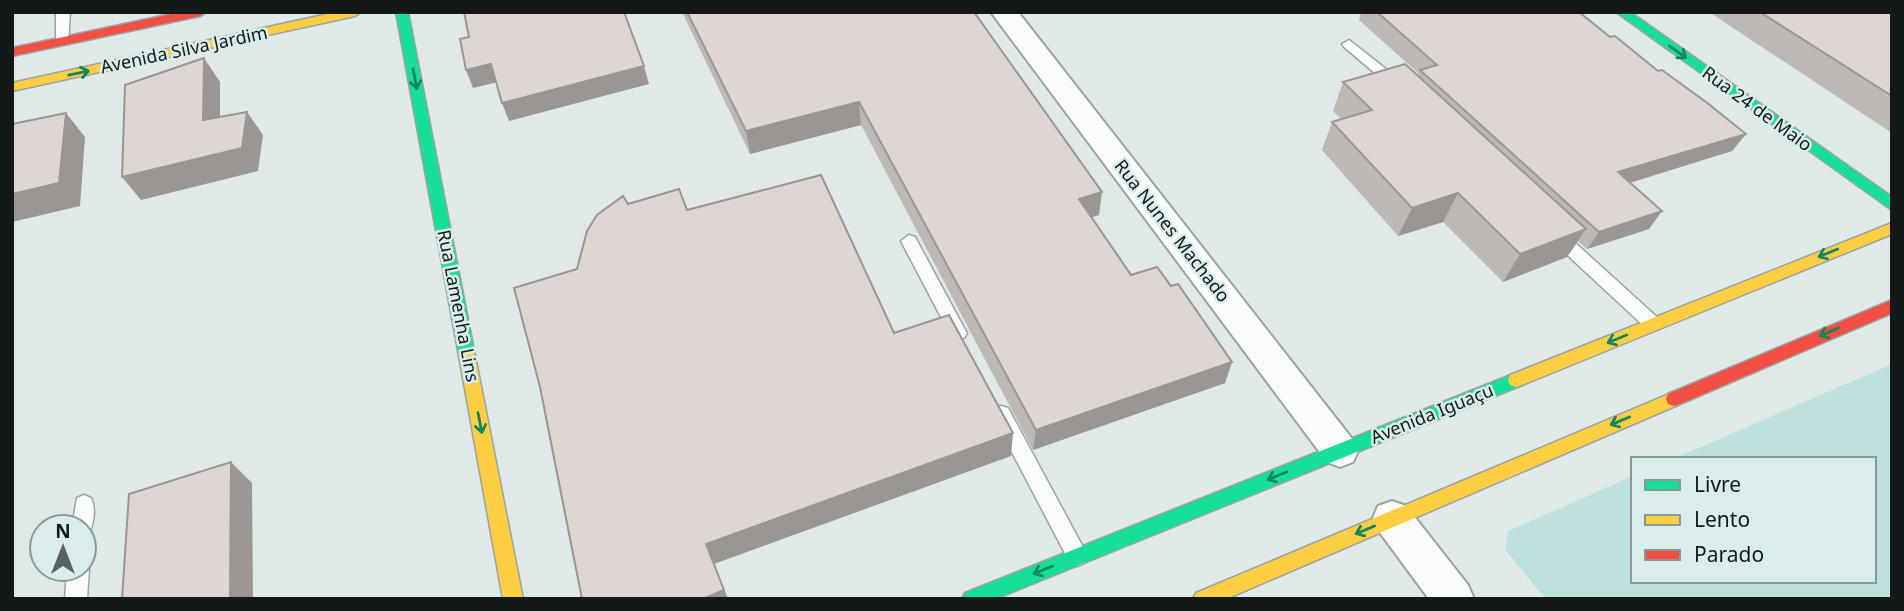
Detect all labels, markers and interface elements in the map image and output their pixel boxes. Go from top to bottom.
street label: Avenida Silva Jardim [98,20,269,78]
one-way arrow [1668,45,1687,59]
street label: Rua 24 de Maio [1698,60,1817,156]
one-way arrow [67,65,90,79]
one-way arrow [409,67,422,90]
street label: Rua Nunes Machado [1110,154,1236,307]
street label: Rua Lamenha Lins [432,228,485,384]
one-way arrow [1818,248,1840,261]
one-way arrow [1819,326,1840,339]
one-way arrow [1607,333,1629,346]
street label: Avenida Iguaçu [1367,377,1497,449]
one-way arrow [474,411,487,434]
one-way arrow [1609,415,1631,428]
legend [1631,457,1876,583]
one-way arrow [1267,470,1288,483]
text: Livre [1694,470,1741,498]
text: Lento [1694,505,1750,533]
north arrow [28,513,98,583]
text: N [55,518,71,544]
one-way arrow [1355,524,1376,537]
text: Parado [1694,540,1764,568]
one-way arrow [1033,564,1055,577]

